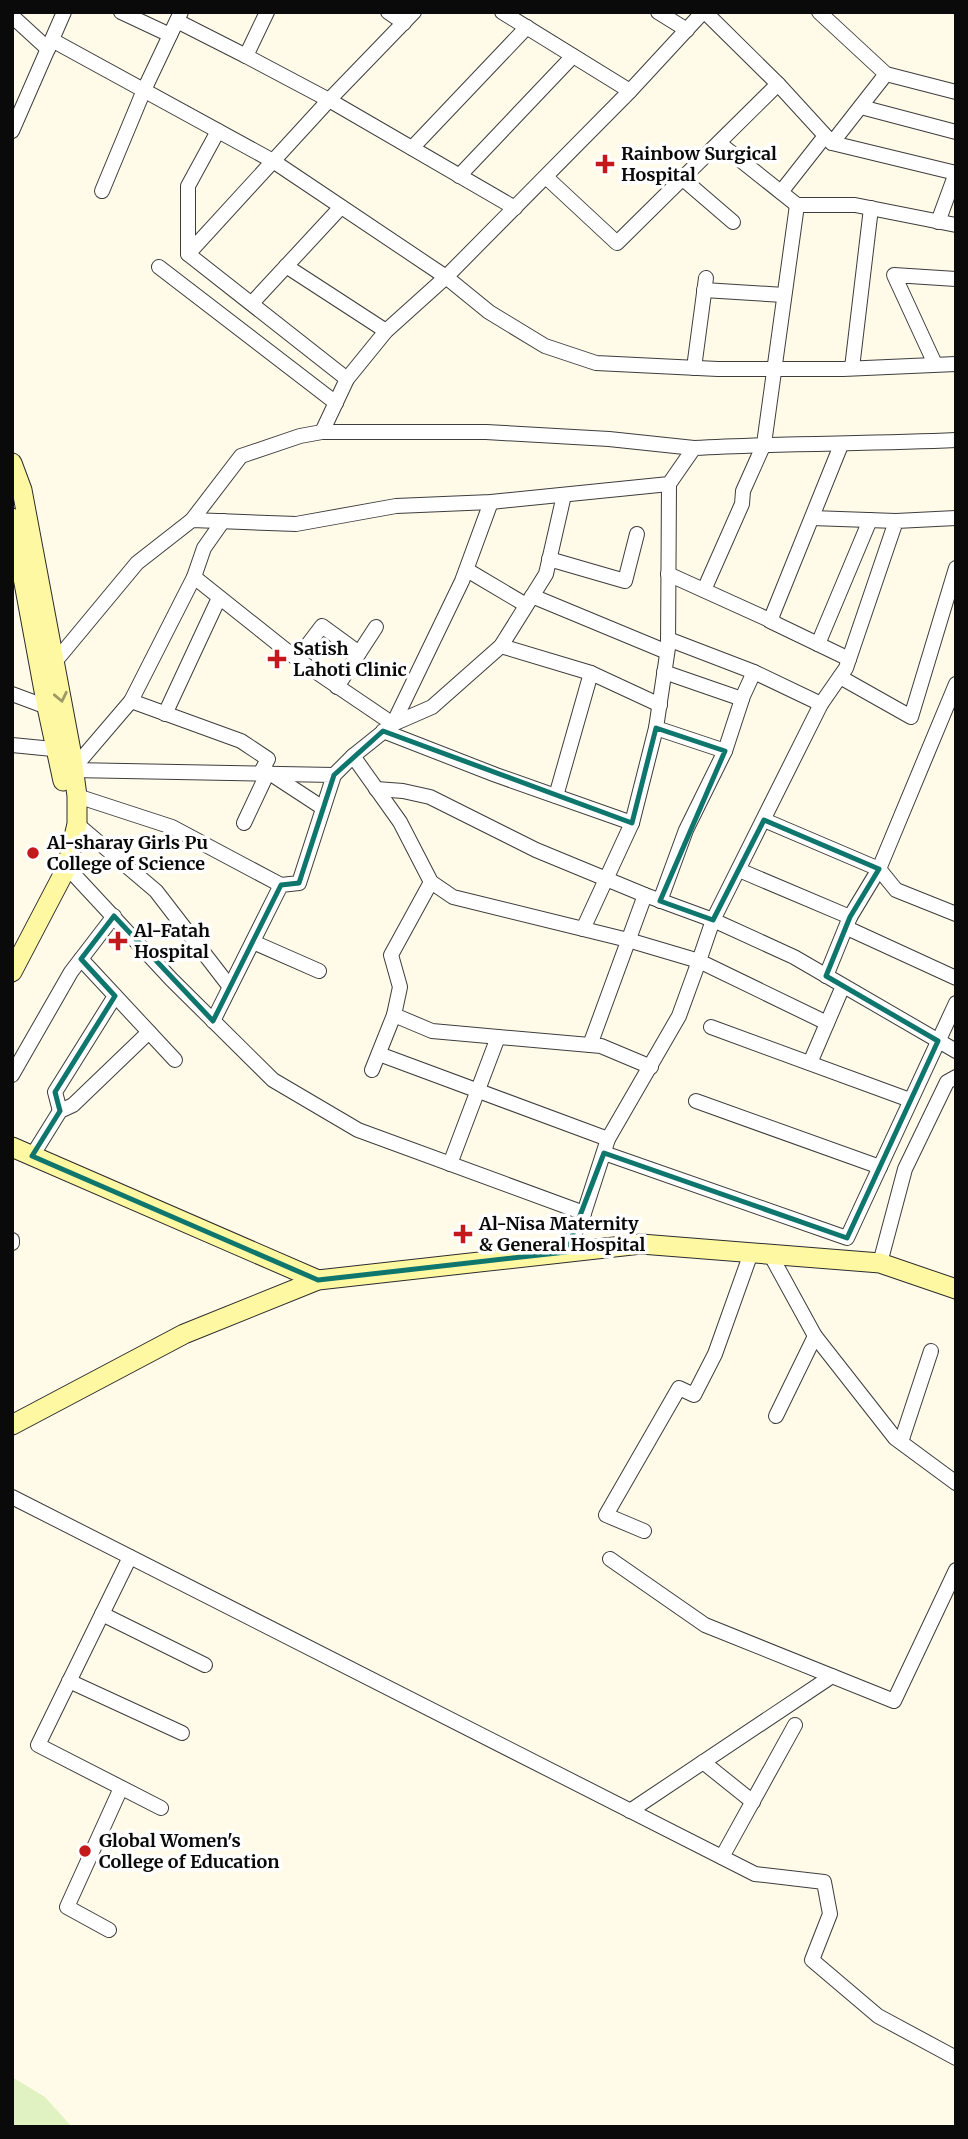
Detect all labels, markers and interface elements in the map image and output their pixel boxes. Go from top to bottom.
place label: Rainbow Surgical Hospital [621,142,777,186]
marker: Rainbow Surgical Hospital [595,154,615,174]
place label: Satish Lahoti Clinic [293,637,407,681]
marker: Satish Lahoti Clinic [267,649,287,669]
one-way arrow [52,691,67,703]
place label: Al-sharay Girls Pu College of Science [46,831,208,875]
marker: Al-sharay Girls Pu College of Science [25,845,41,861]
place label: Al-Fatah Hospital [133,919,210,963]
marker: Al-Fatah Hospital [108,931,128,951]
place label: Al-Nisa Maternity & General Hospital [478,1212,646,1256]
marker: Al-Nisa Maternity & General Hospital [453,1224,473,1244]
place label: Global Women's College of Education [99,1829,280,1873]
marker: Global Women's College of Education [77,1843,93,1859]

